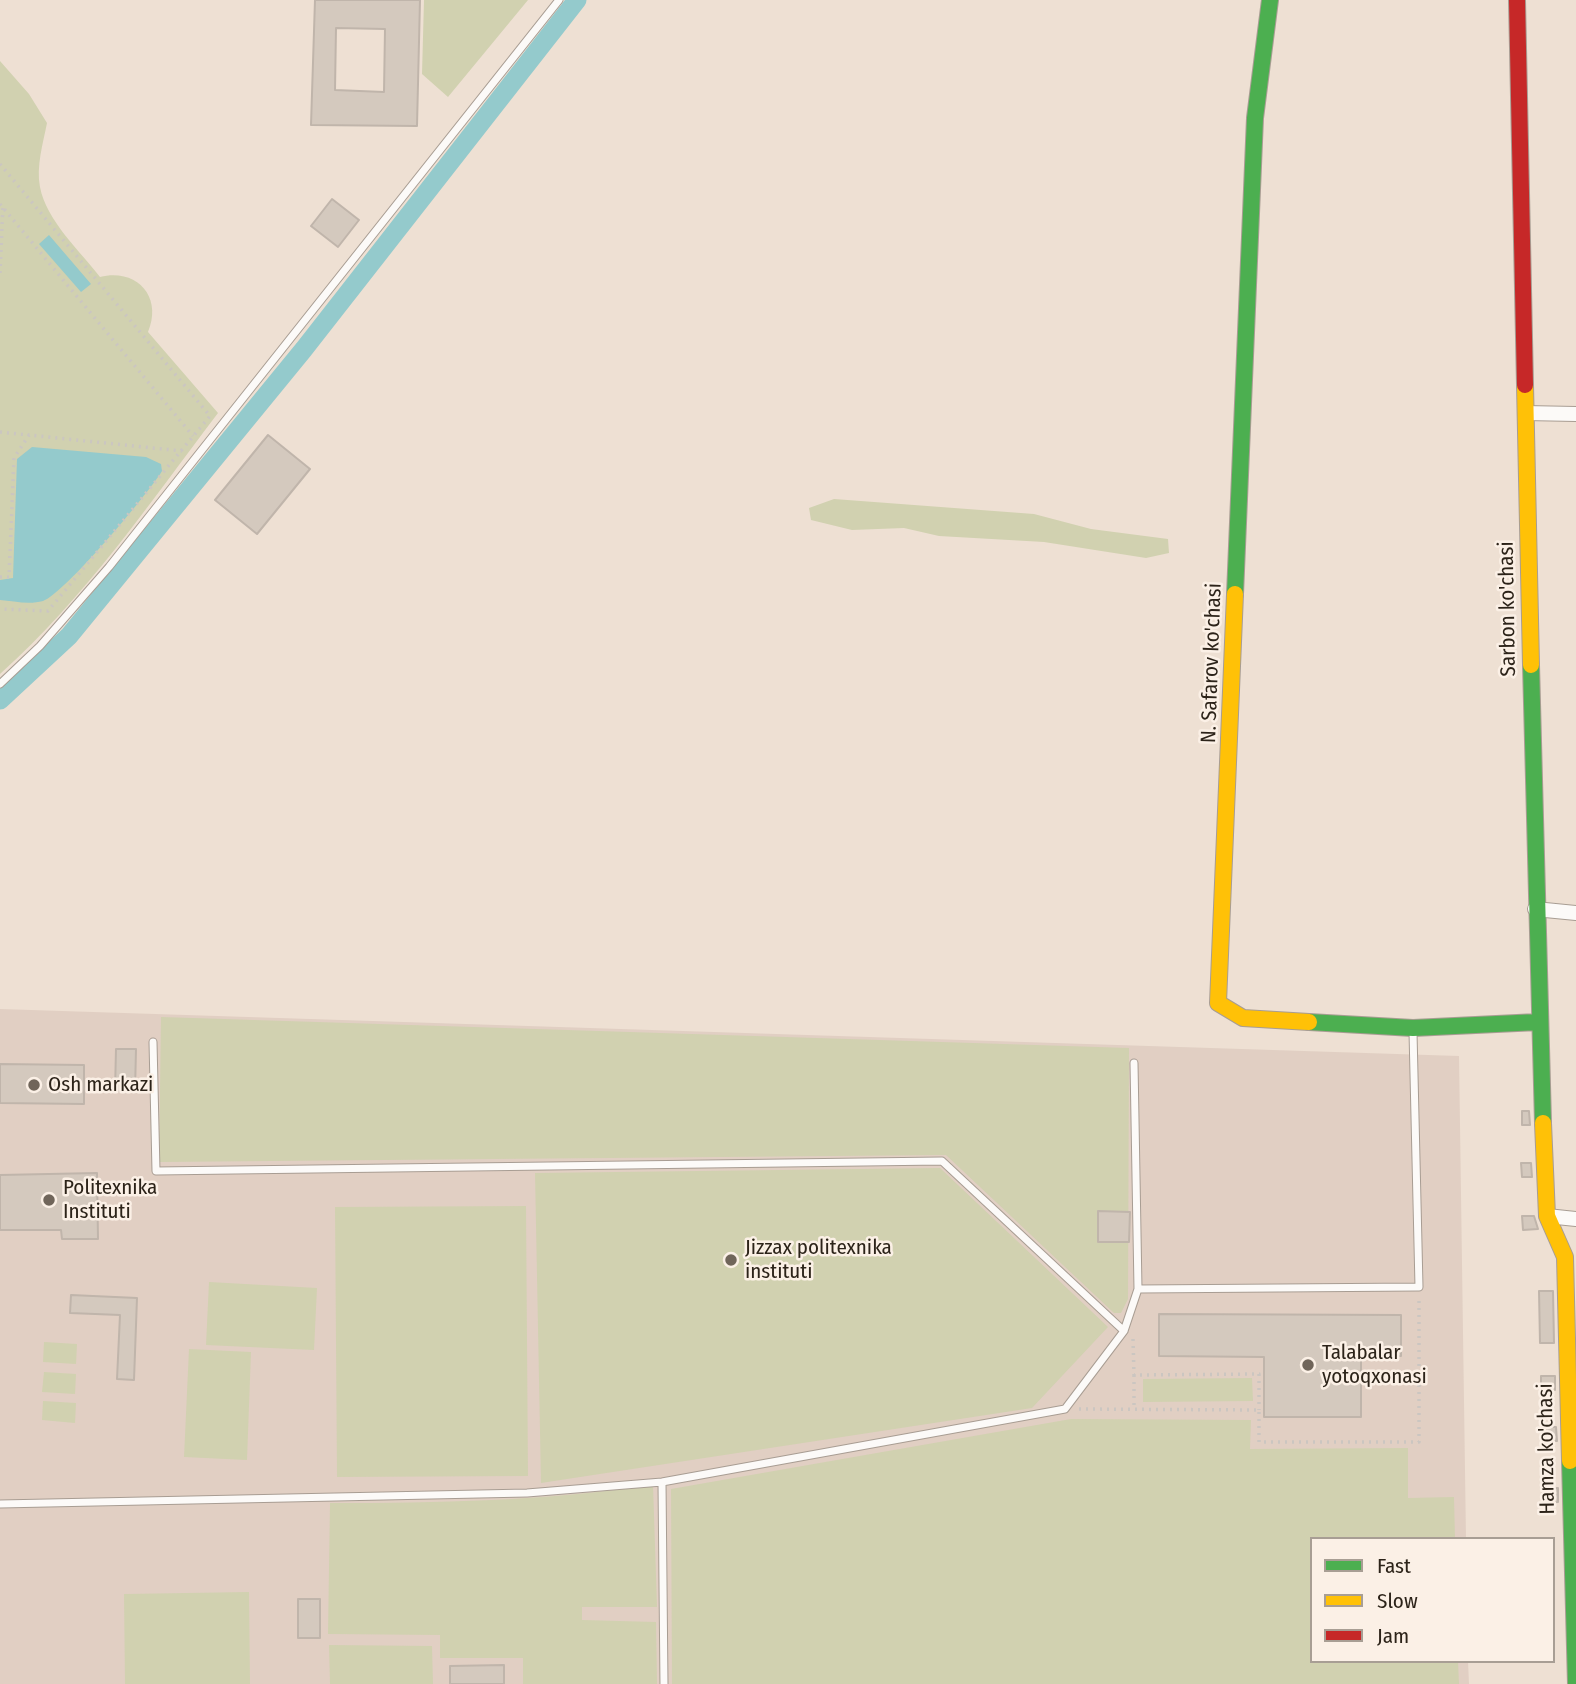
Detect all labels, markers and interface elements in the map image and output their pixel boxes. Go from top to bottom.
street label: Sarbon ko'chasi [1494,541,1522,677]
street label: N. Safarov ko'chasi [1197,583,1227,743]
place label: Osh markazi [48,1072,153,1098]
marker: Osh markazi [26,1077,42,1093]
place label: Politexnika Instituti [63,1175,157,1225]
marker: Politexnika Instituti [41,1192,57,1208]
place label: Jizzax politexnika instituti [745,1235,892,1285]
marker: Jizzax politexnika instituti [723,1252,739,1268]
place label: Talabalar yotoqxonasi [1322,1340,1427,1390]
marker: Talabalar yotoqxonasi [1300,1357,1316,1373]
street label: Hamza ko'chasi [1533,1383,1561,1515]
legend [1310,1537,1555,1663]
text: Fast [1377,1553,1411,1579]
text: Slow [1377,1588,1418,1614]
text: Jam [1377,1623,1409,1649]

